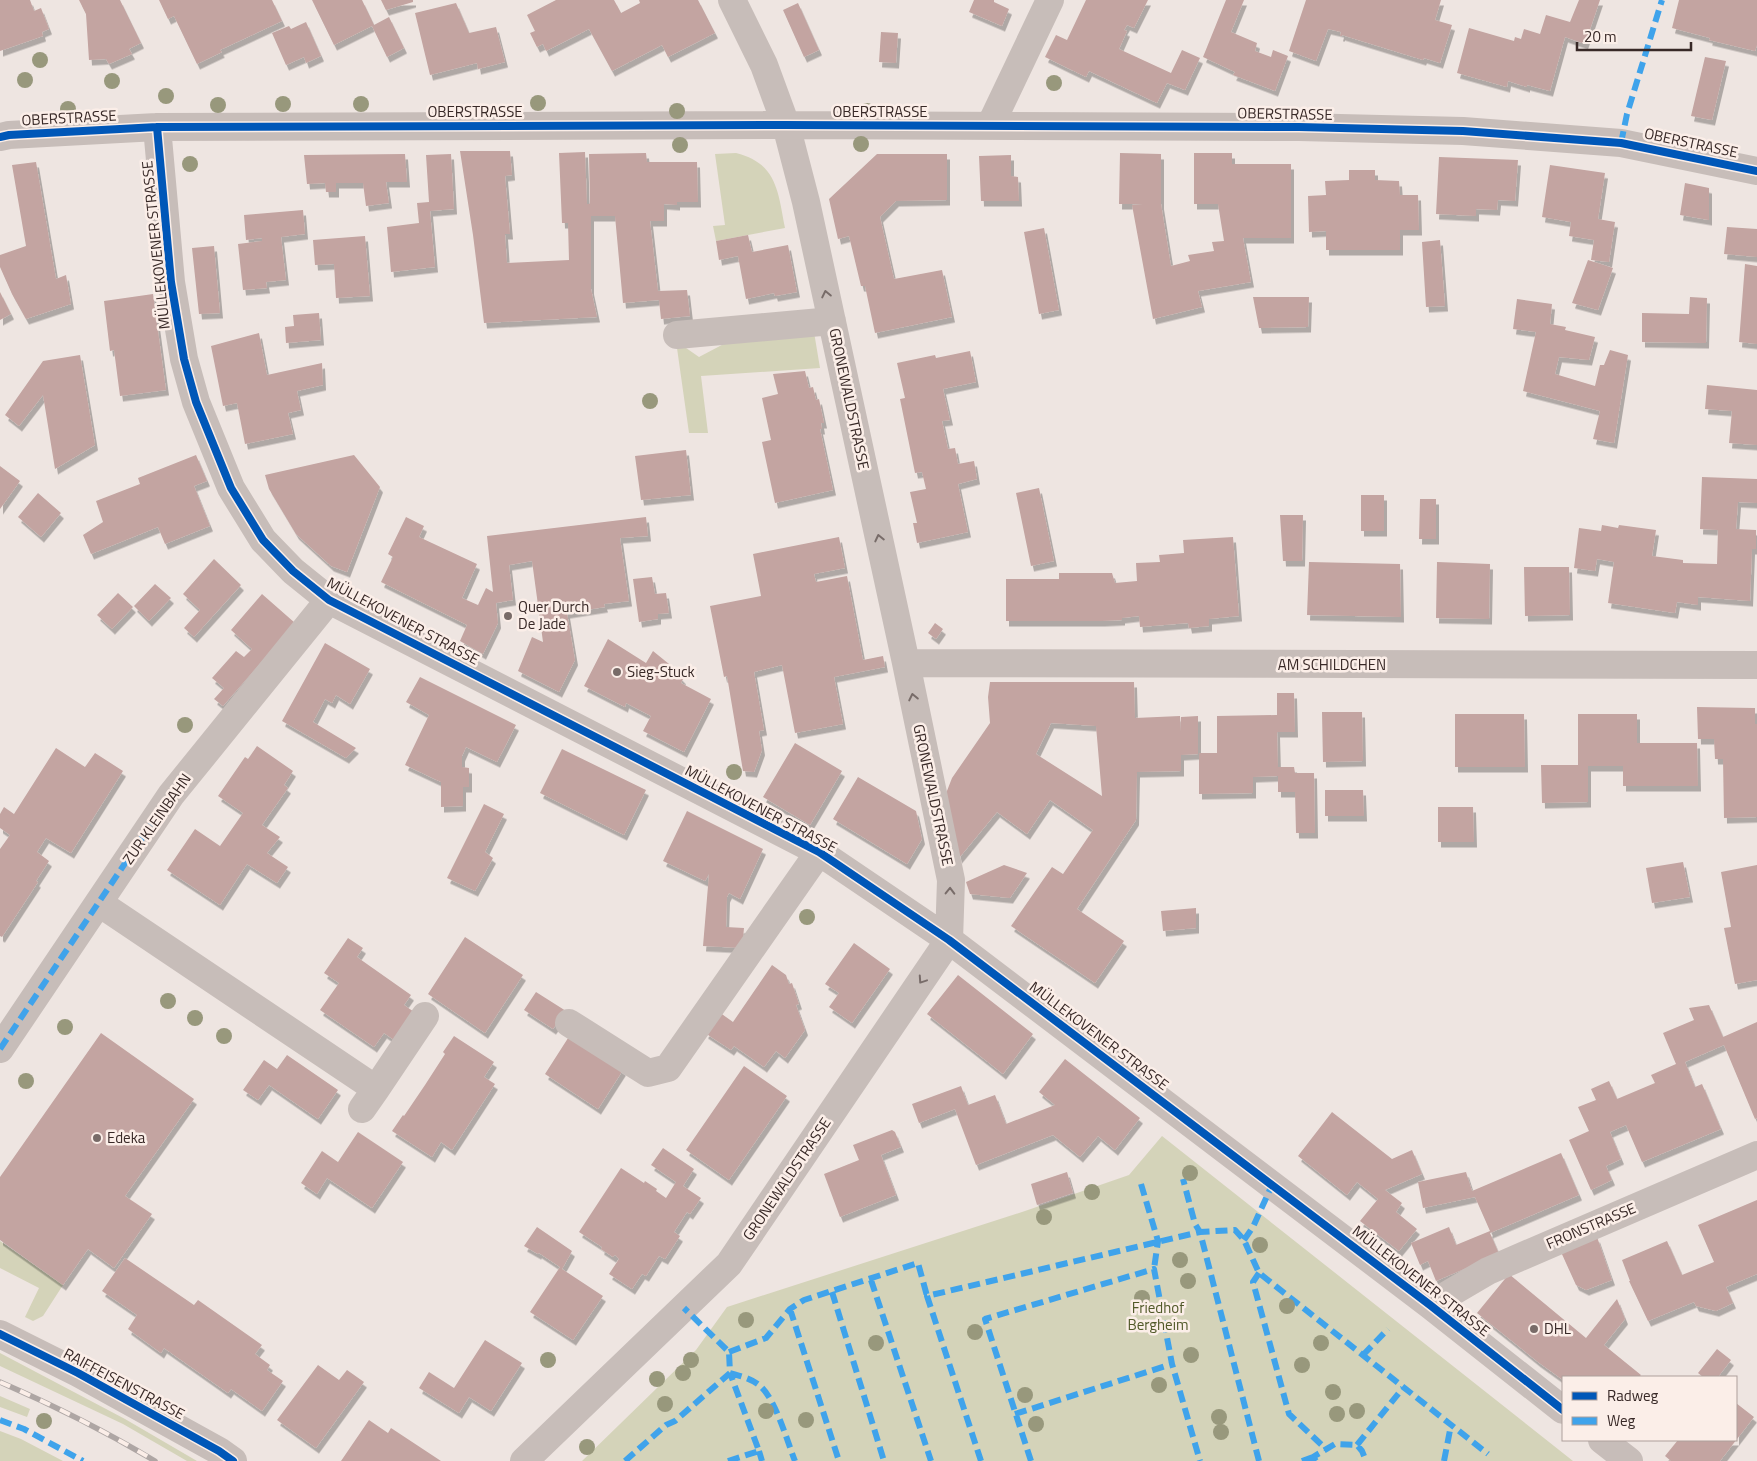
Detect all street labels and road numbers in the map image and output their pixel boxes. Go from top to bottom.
street label: OBERSTRASSE [427,100,523,123]
street label: OBERSTRASSE [832,100,928,123]
street label: OBERSTRASSE [1237,101,1333,126]
street label: OBERSTRASSE [21,104,117,131]
street label: OBERSTRASSE [1642,121,1740,164]
street label: MÜLLEKOVENER STRASSE [135,160,176,331]
street label: GRONEWALDSTRASSE [823,326,876,472]
street label: MÜLLEKOVENER STRASSE [323,571,483,670]
street label: AM SCHILDCHEN [1278,653,1386,676]
street label: GRONEWALDSTRASSE [907,722,960,868]
street label: MÜLLEKOVENER STRASSE [681,759,841,858]
street label: ZUR KLEINBAHN [117,769,197,869]
street label: MÜLLEKOVENER STRASSE [1025,975,1174,1096]
street label: GRONEWALDSTRASSE [737,1113,836,1245]
street label: FRONSTRASSE [1542,1196,1639,1255]
street label: MÜLLEKOVENER STRASSE [1347,1219,1495,1342]
street label: RAIFFEISENSTRASSE [59,1342,189,1425]

